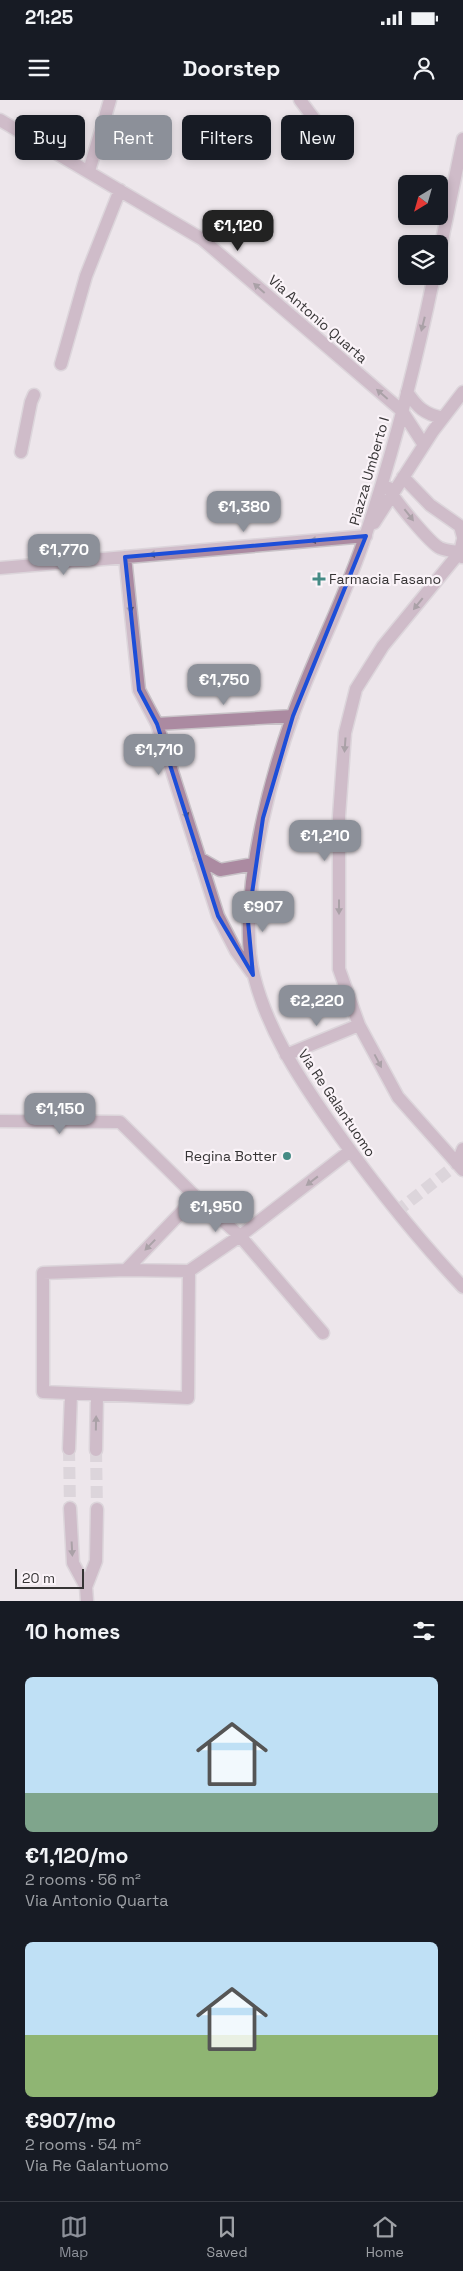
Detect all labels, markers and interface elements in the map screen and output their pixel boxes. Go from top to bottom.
text: 21:25 [25,5,73,30]
icon: menu [25,54,53,82]
text: Doorstep [183,54,280,82]
icon: person [410,54,438,82]
chip: Buy [15,115,85,160]
chip: Rent [95,115,172,160]
chip: Filters [182,115,271,160]
chip: New [281,115,354,160]
north arrow [398,175,448,225]
map controls [398,175,448,285]
pin: €1,120 [197,210,279,252]
text: €1,120 [213,215,263,236]
button: layers [398,235,448,285]
street label: Via Antonio Quarta [265,271,371,367]
one-way arrow [253,283,265,294]
one-way arrow [419,316,427,331]
one-way arrow [377,388,389,400]
street label: Piazza Umberto I [345,415,393,527]
pin: €1,380 [203,490,285,533]
text: €1,380 [218,496,270,517]
one-way arrow [404,508,414,522]
pin: €1,770 [23,534,105,576]
one-way arrow [309,536,325,544]
text: €1,770 [39,539,89,560]
one-way arrow [147,551,163,559]
place label: Farmacia Fasano [329,570,441,588]
marker: Farmacia Fasano [313,573,325,585]
one-way arrow [412,597,423,610]
one-way arrow [126,598,134,614]
pin: €1,750 [183,664,265,706]
text: €1,750 [198,669,250,690]
pin: €1,710 [118,734,200,776]
one-way arrow [340,737,348,753]
text: €1,710 [135,739,183,760]
one-way arrow [181,804,189,819]
pin: €1,210 [284,820,366,862]
text: €1,210 [300,825,350,846]
pin: €907 [233,890,293,933]
text: €907 [243,896,283,917]
one-way arrow [335,899,343,915]
pin: €2,220 [276,984,358,1027]
text: €2,220 [290,990,344,1011]
street label: Via Re Galantuomo [294,1046,380,1160]
one-way arrow [374,1054,383,1068]
pin: €1,150 [19,1092,101,1135]
text: €1,150 [35,1098,85,1119]
place label: Regina Botter [185,1147,277,1165]
marker: Regina Botter [281,1150,293,1162]
one-way arrow [305,1176,318,1186]
pin: €1,950 [175,1190,257,1233]
text: €1,950 [190,1196,242,1217]
one-way arrow [144,1239,156,1251]
one-way arrow [92,1414,100,1430]
one-way arrow [69,1542,77,1558]
scale bar [15,1566,84,1589]
text: 20 m [22,1569,55,1587]
icon: filters [410,1617,438,1645]
text: 10 homes [25,1618,120,1645]
icon: home [187,1709,277,1799]
text: €1,120/mo [25,1842,128,1869]
text: 2 rooms · 56 m² [25,1869,141,1890]
text: Via Antonio Quarta [25,1890,169,1911]
icon: home [187,1974,277,2064]
text: €907/mo [25,2107,116,2134]
text: 2 rooms · 54 m² [25,2134,141,2155]
text: Via Re Galantuomo [25,2155,169,2176]
tab: Map [59,2213,88,2261]
tab: Saved [207,2213,247,2261]
tab: Home [366,2213,404,2261]

